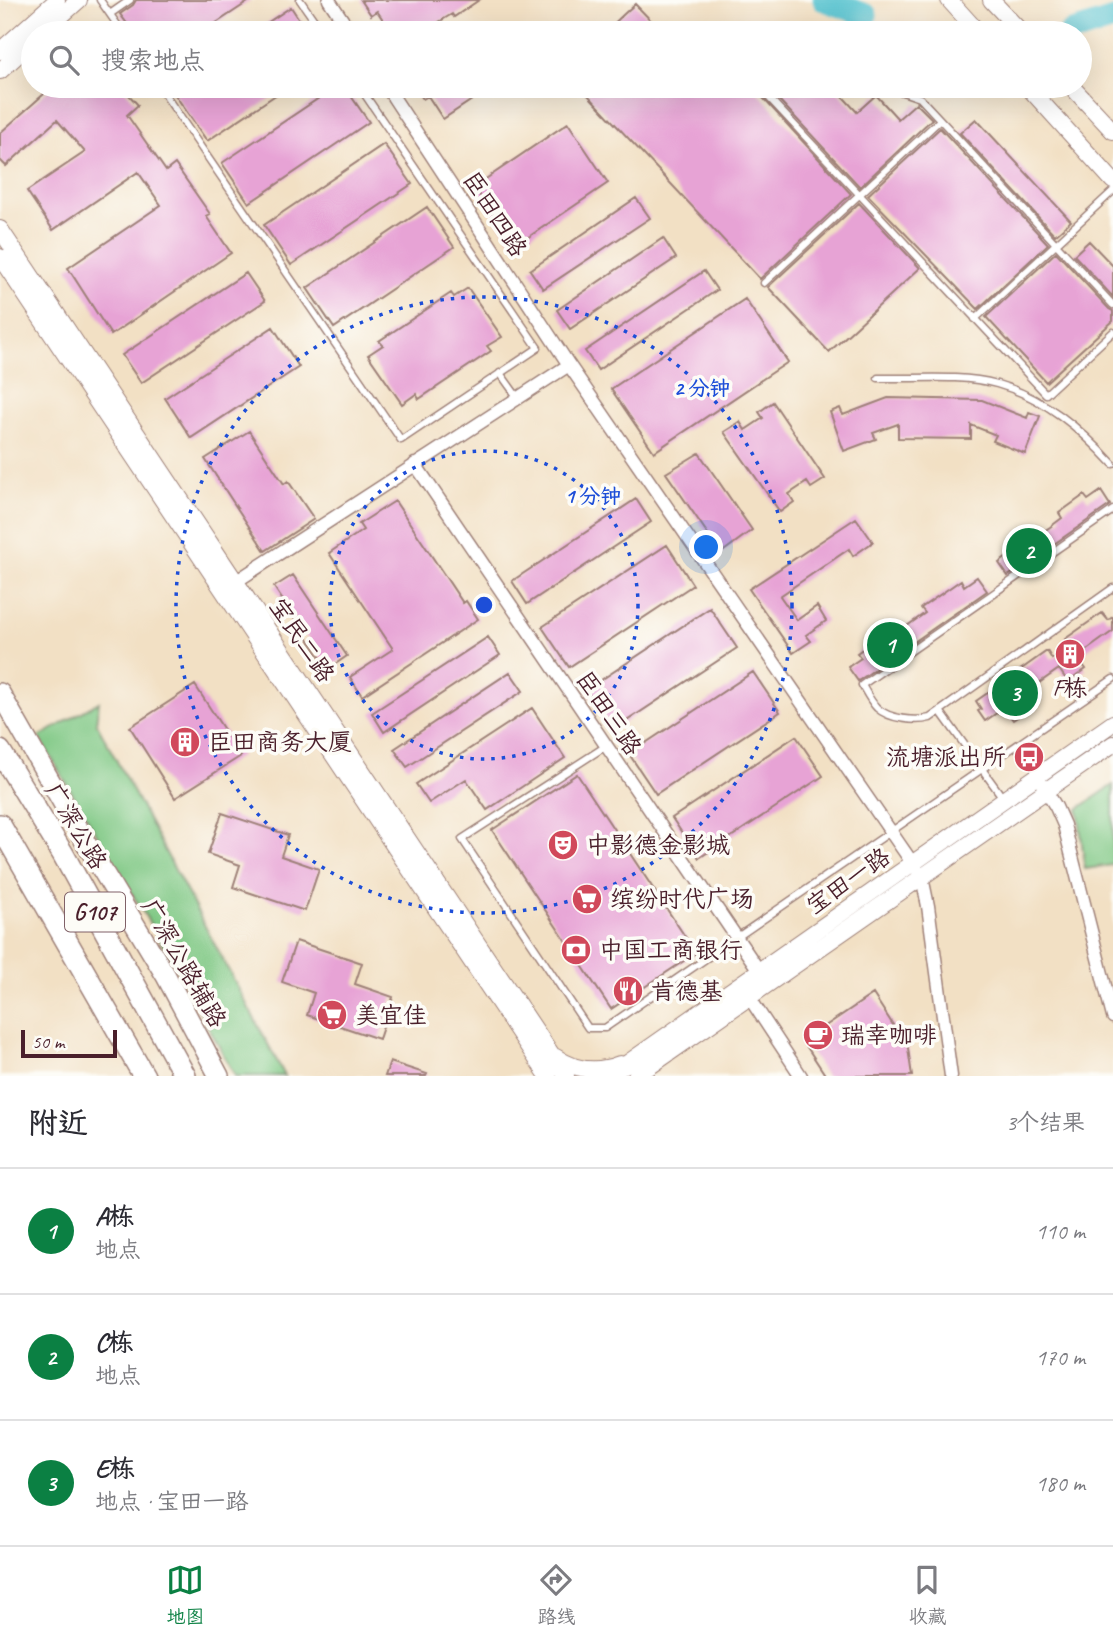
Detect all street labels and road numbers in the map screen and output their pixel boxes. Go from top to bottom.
street label: 臣田四路 [456,166,534,262]
street label: 宝民二路 [263,592,341,688]
street label: 臣田三路 [570,665,648,761]
street label: 广深公路 [38,777,114,875]
street label: 宝田一路 [800,841,896,921]
road number: G107 [65,892,125,931]
street label: 广深公路辅路 [135,893,233,1033]

